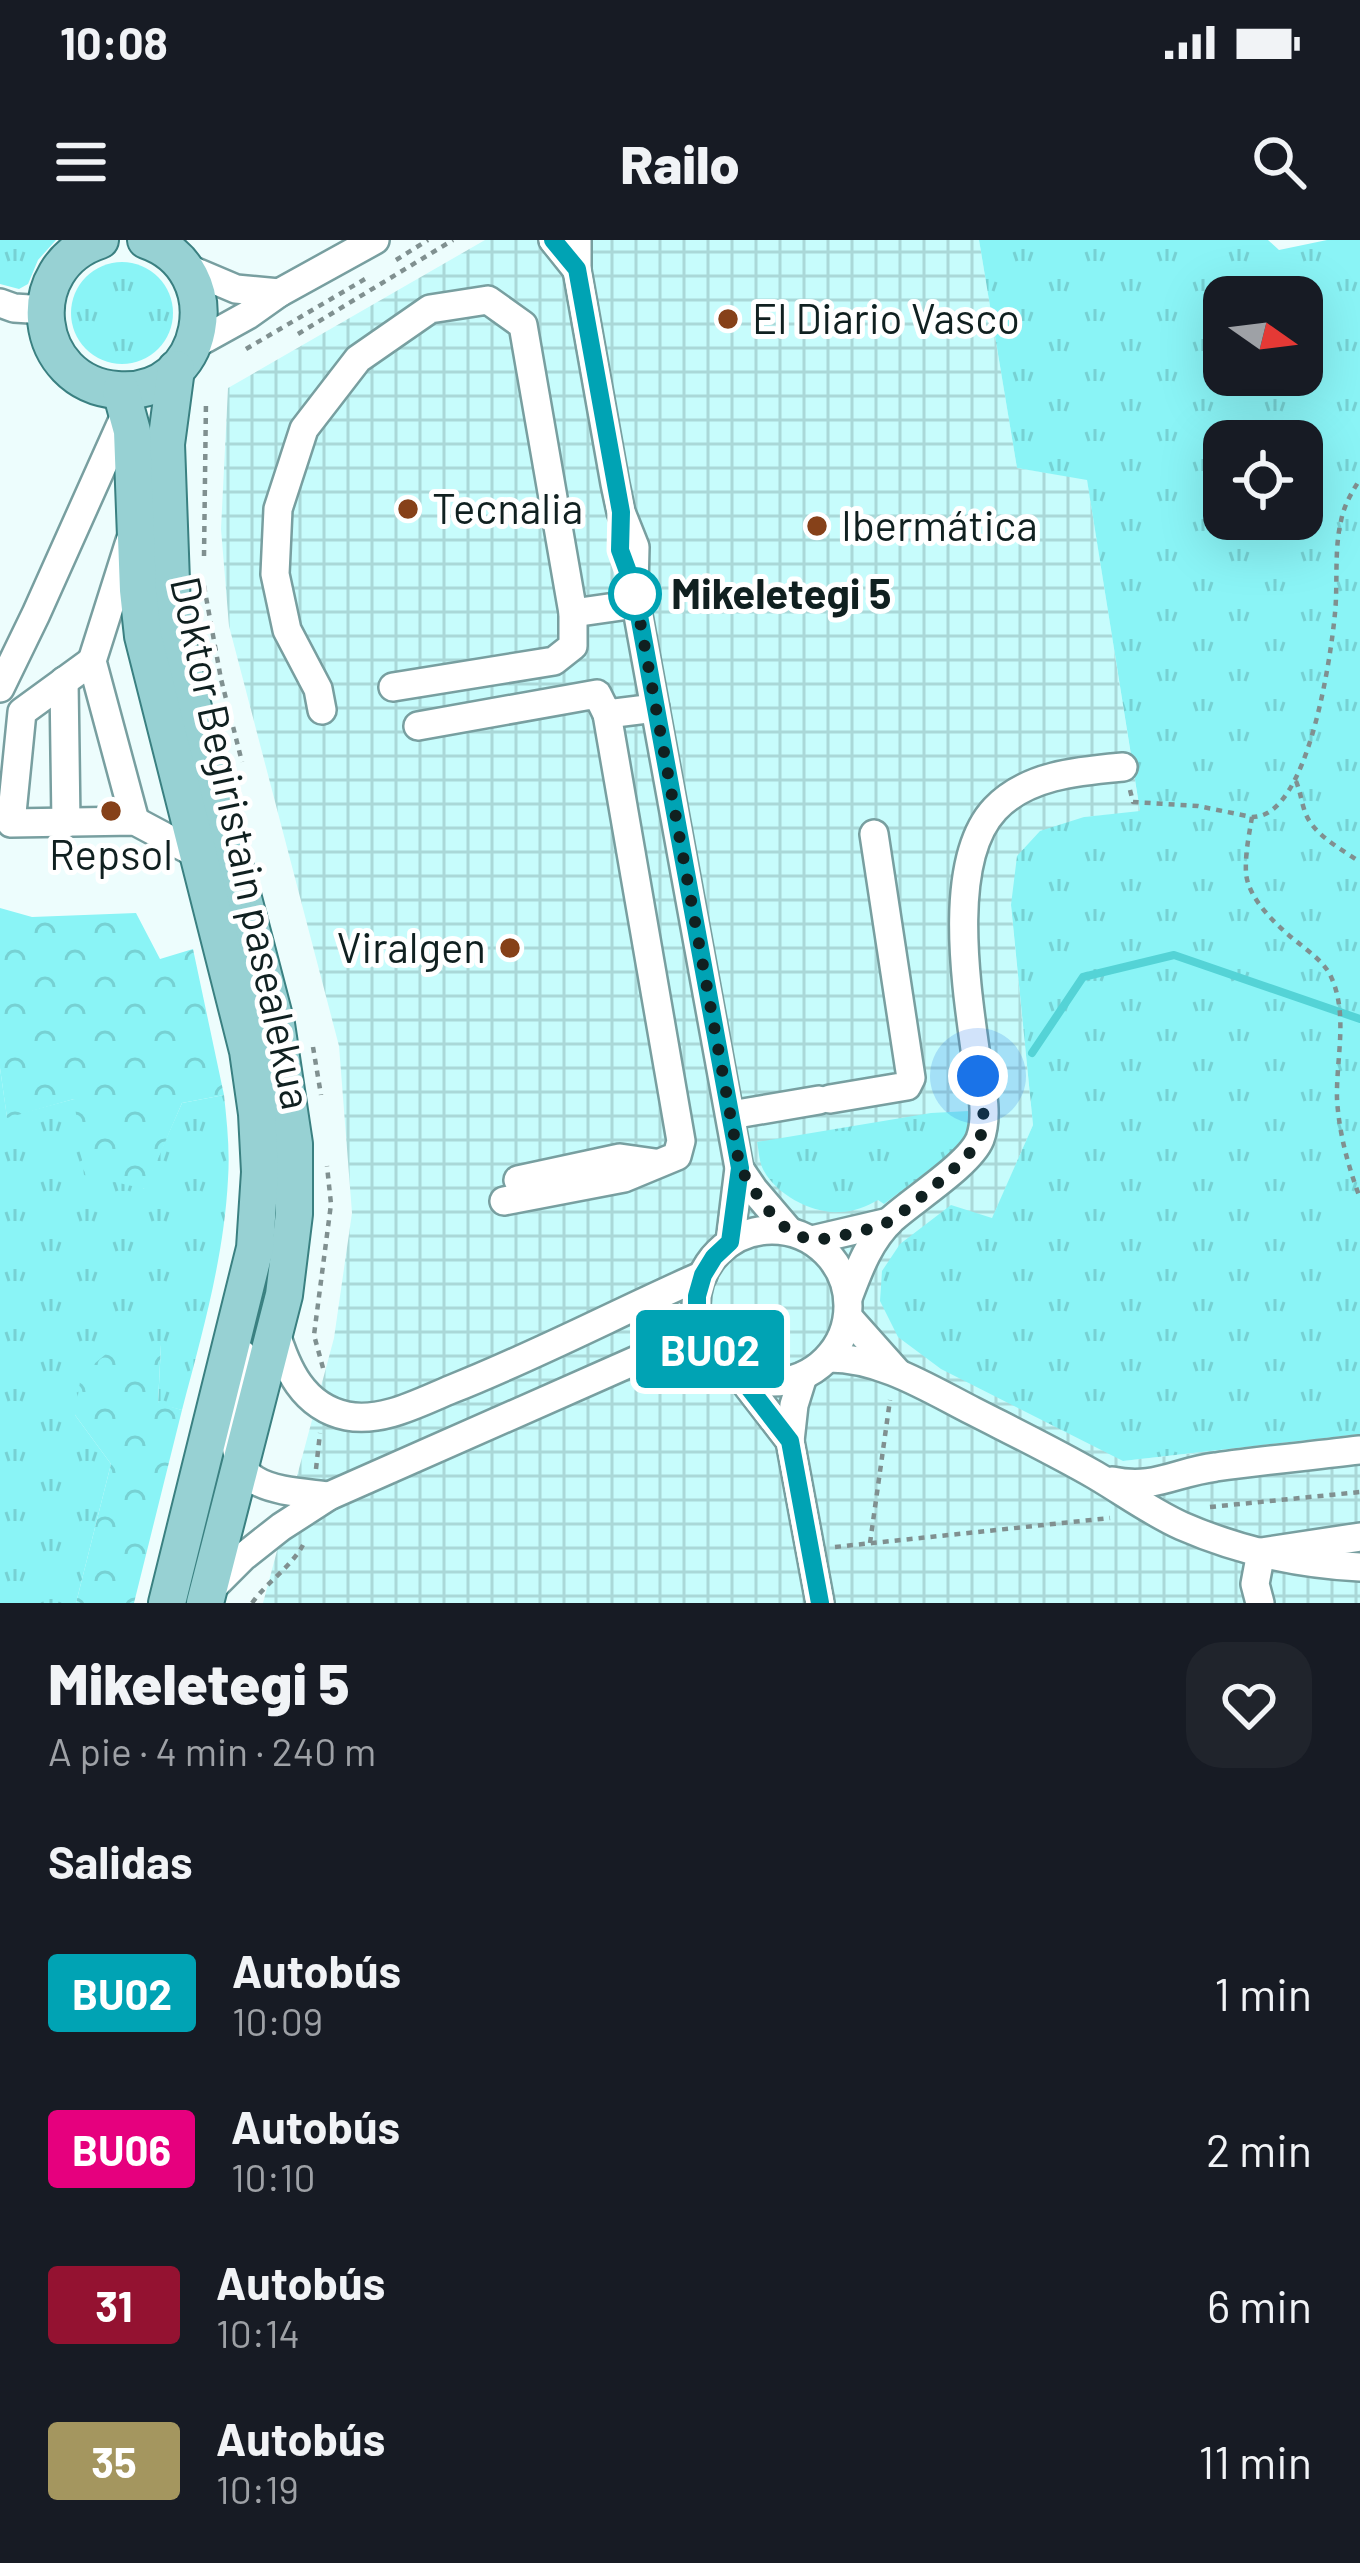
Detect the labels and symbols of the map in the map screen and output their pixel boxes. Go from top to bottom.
north arrow [1203,276,1323,396]
place label: El Diario Vasco [752,292,1020,342]
marker: El Diario Vasco [715,306,741,332]
place label: Tecnalia [432,482,583,532]
marker: Tecnalia [395,496,421,522]
place label: Ibermática [841,499,1038,549]
marker: Ibermática [804,513,830,539]
place label: Mikeletegi 5 [671,567,892,618]
marker: Mikeletegi 5 [610,569,660,619]
street label: Doktor Begiristain pasealekua [161,572,324,1114]
marker: Repsol [98,798,124,824]
place label: Repsol [49,828,173,879]
place label: Viralgen [337,921,486,972]
marker: Viralgen [497,935,523,961]
your location [948,1046,1008,1106]
line badge: BU02 [626,1310,794,1388]

